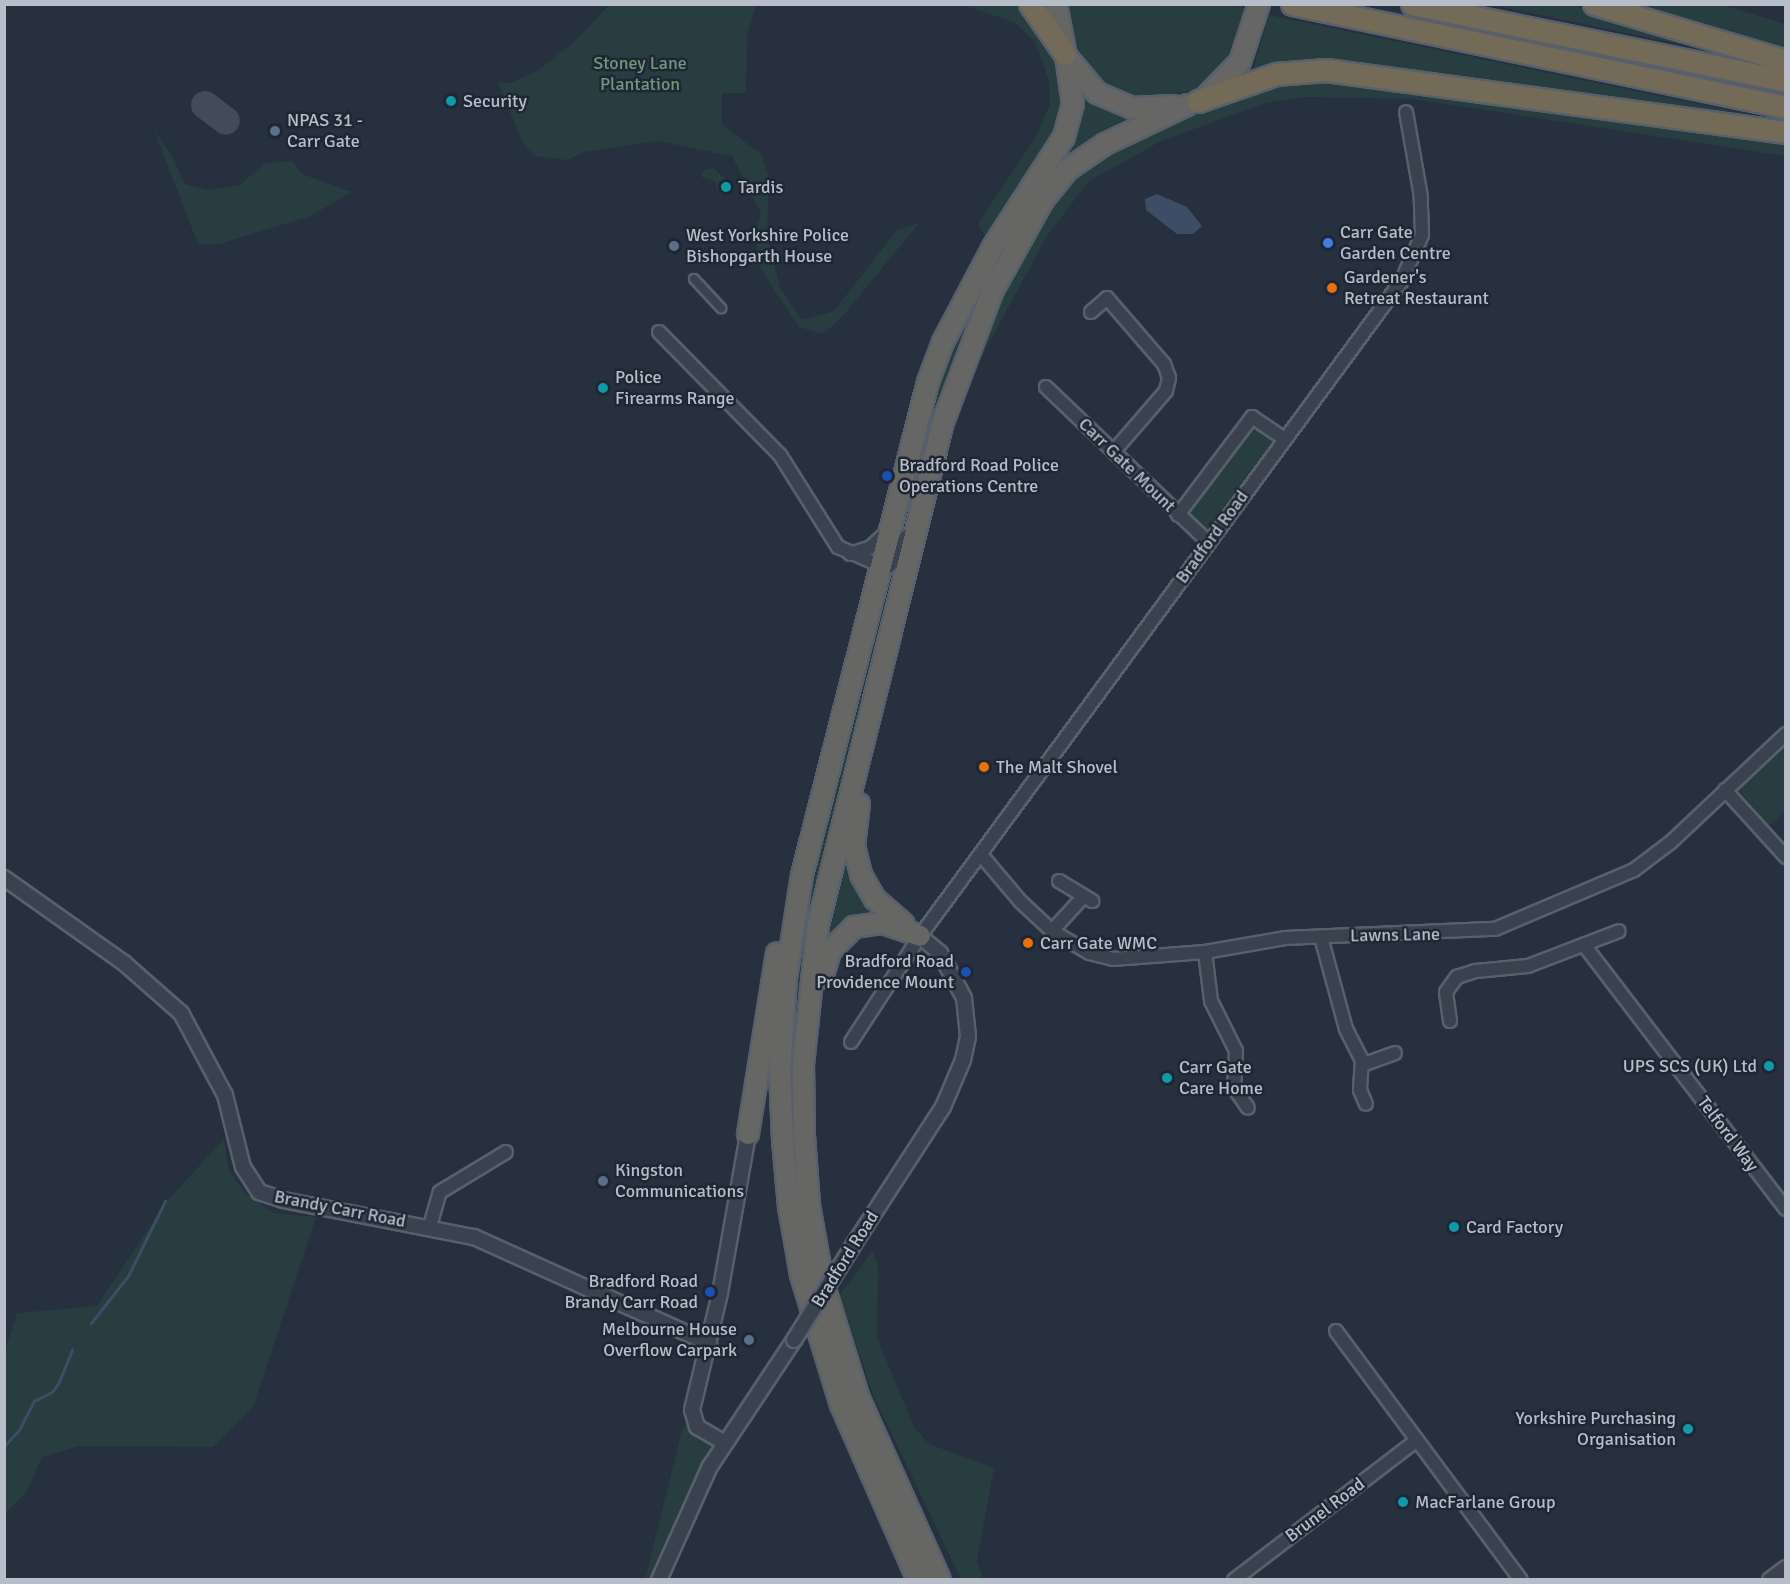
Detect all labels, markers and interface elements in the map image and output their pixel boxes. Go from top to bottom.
park label: Stoney Lane Plantation [593,53,687,96]
place label: Security [463,90,527,112]
marker: Security [444,94,458,108]
place label: NPAS 31 - Carr Gate [287,110,363,152]
marker: NPAS 31 - Carr Gate [268,124,282,138]
place label: Tardis [738,176,783,198]
marker: Tardis [719,180,733,194]
place label: Carr Gate Garden Centre [1340,222,1451,264]
place label: West Yorkshire Police Bishopgarth House [686,225,849,268]
marker: Carr Gate Garden Centre [1321,236,1335,250]
marker: West Yorkshire Police Bishopgarth House [667,239,681,253]
place label: Gardener's Retreat Restaurant [1344,267,1489,310]
marker: Gardener's Retreat Restaurant [1325,281,1339,295]
place label: Police Firearms Range [615,367,735,410]
marker: Police Firearms Range [596,381,610,395]
street label: Carr Gate Mount [1074,413,1180,517]
place label: Bradford Road Police Operations Centre [899,455,1059,498]
marker: Bradford Road Police Operations Centre [880,469,894,483]
street label: Bradford Road [1171,486,1253,588]
place label: The Malt Shovel [996,756,1118,778]
marker: The Malt Shovel [977,760,991,774]
street label: Lawns Lane [1350,923,1440,947]
place label: Carr Gate WMC [1040,932,1157,954]
marker: Carr Gate WMC [1021,936,1035,950]
place label: Bradford Road Providence Mount [816,951,954,994]
marker: Bradford Road Providence Mount [959,965,973,979]
place label: UPS SCS (UK) Ltd [1623,1055,1757,1077]
place label: Carr Gate Care Home [1179,1057,1263,1100]
marker: UPS SCS (UK) Ltd [1762,1059,1776,1073]
marker: Carr Gate Care Home [1160,1071,1174,1085]
street label: Telford Way [1693,1092,1763,1176]
place label: Kingston Communications [615,1160,744,1202]
marker: Kingston Communications [596,1174,610,1188]
street label: Brandy Carr Road [272,1186,408,1232]
street label: Bradford Road [807,1207,883,1311]
place label: Card Factory [1466,1216,1563,1238]
marker: Card Factory [1447,1220,1461,1234]
place label: Bradford Road Brandy Carr Road [564,1271,698,1314]
marker: Bradford Road Brandy Carr Road [703,1285,717,1299]
place label: Melbourne House Overflow Carpark [602,1319,737,1362]
marker: Melbourne House Overflow Carpark [742,1333,756,1347]
place label: Yorkshire Purchasing Organisation [1516,1408,1676,1450]
marker: Yorkshire Purchasing Organisation [1681,1422,1695,1436]
street label: Brunel Road [1281,1473,1369,1547]
place label: MacFarlane Group [1415,1491,1555,1513]
marker: MacFarlane Group [1396,1495,1410,1509]

